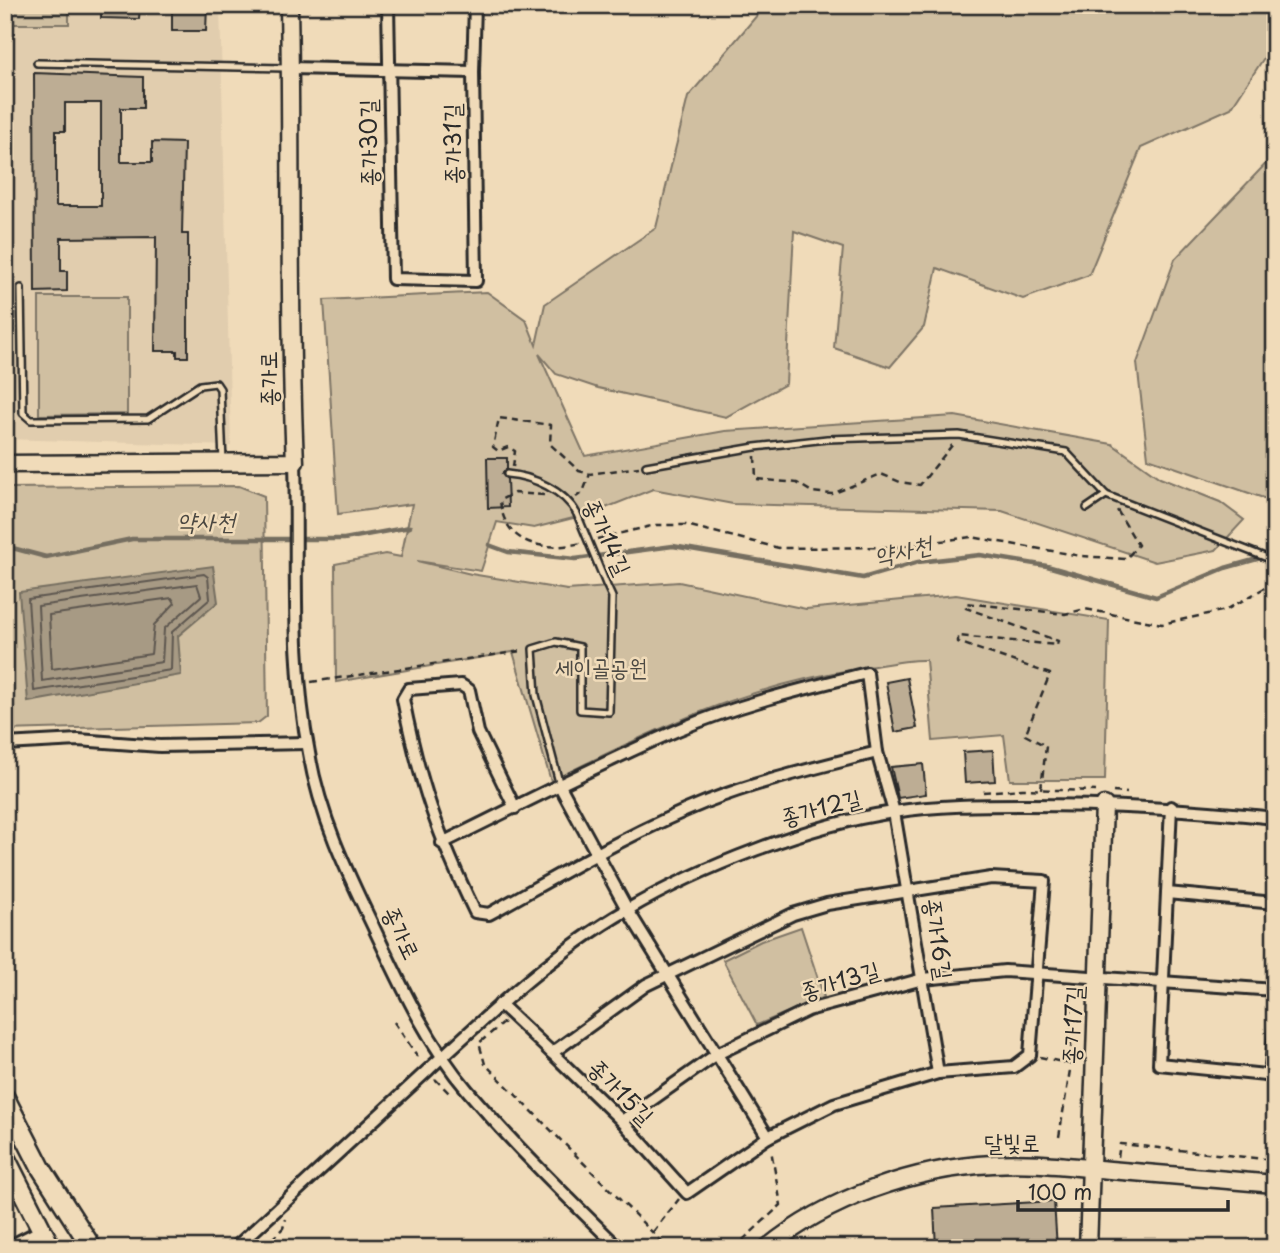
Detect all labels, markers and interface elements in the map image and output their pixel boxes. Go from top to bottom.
street label: 종가30길 [349,99,386,187]
street label: 종가31길 [433,103,470,185]
street label: 종가로 [250,351,285,407]
street label: 종가14길 [575,492,641,580]
water label: 약사천 [177,502,238,538]
water label: 약사천 [870,524,937,573]
park label: 세이골공원 [555,649,647,684]
street label: 종가12길 [776,779,865,834]
street label: 종가16길 [916,896,963,982]
street label: 종가로 [374,900,430,965]
street label: 종가13길 [796,951,883,1008]
street label: 종가17길 [1052,985,1091,1065]
street label: 종가15길 [581,1050,663,1132]
street label: 달빛로 [984,1124,1040,1159]
scale bar [1018,1169,1228,1213]
text: 100 m [1028,1175,1092,1207]

